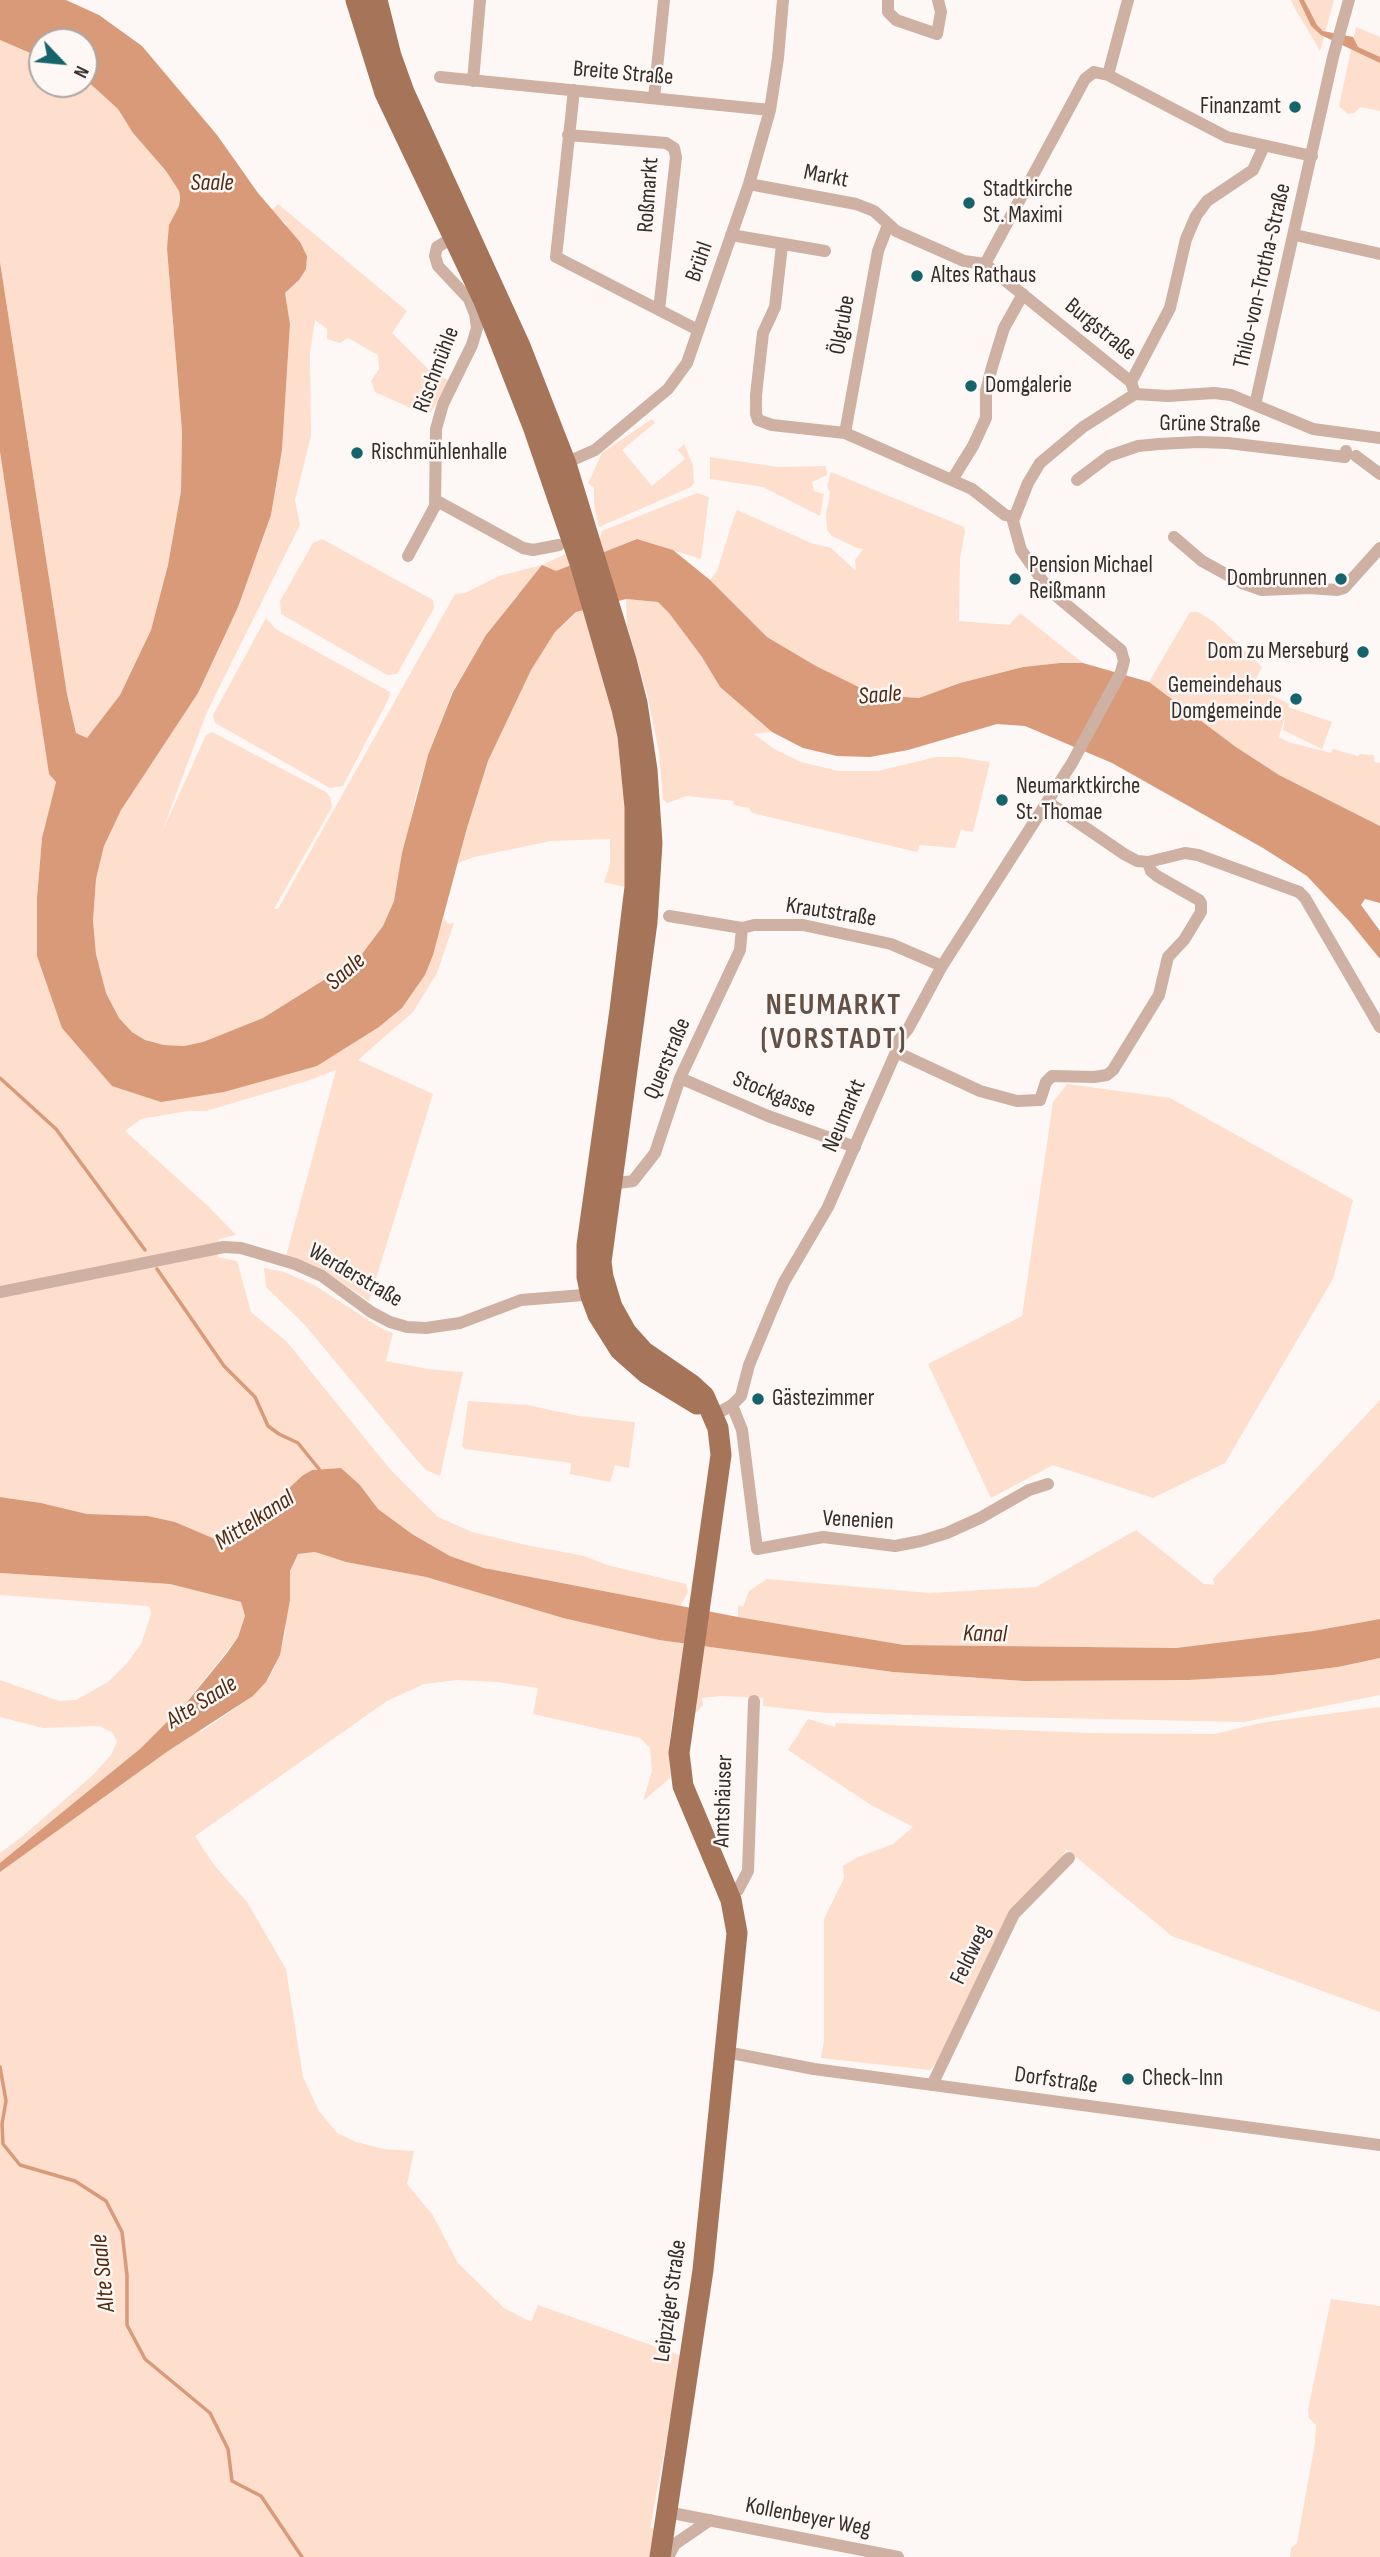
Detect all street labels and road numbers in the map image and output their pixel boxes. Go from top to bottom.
street label: Breite Straße [572,56,674,92]
street label: Roßmarkt [633,156,665,234]
street label: Markt [801,159,851,195]
street label: Thilo-von-Trotha-Straße [1228,181,1298,371]
street label: Brühl [680,238,720,286]
street label: Ölgrube [824,293,862,357]
street label: Burgstraße [1059,293,1141,367]
street label: Rischmühle [408,323,466,417]
street label: Grüne Straße [1159,410,1261,440]
street label: Krautstraße [784,892,878,934]
street label: Querstraße [639,1014,697,1104]
street label: Stockgasse [729,1066,819,1124]
street label: Neumarkt [817,1075,873,1157]
street label: Werderstraße [303,1238,407,1314]
street label: Venenien [822,1505,894,1537]
street label: Amtshäuser [709,1754,739,1848]
street label: Feldweg [945,1921,997,1989]
street label: Dorfstraße [1013,2062,1099,2100]
street label: Leipziger Straße [649,2238,693,2364]
street label: Kollenbeyer Weg [743,2492,873,2544]

